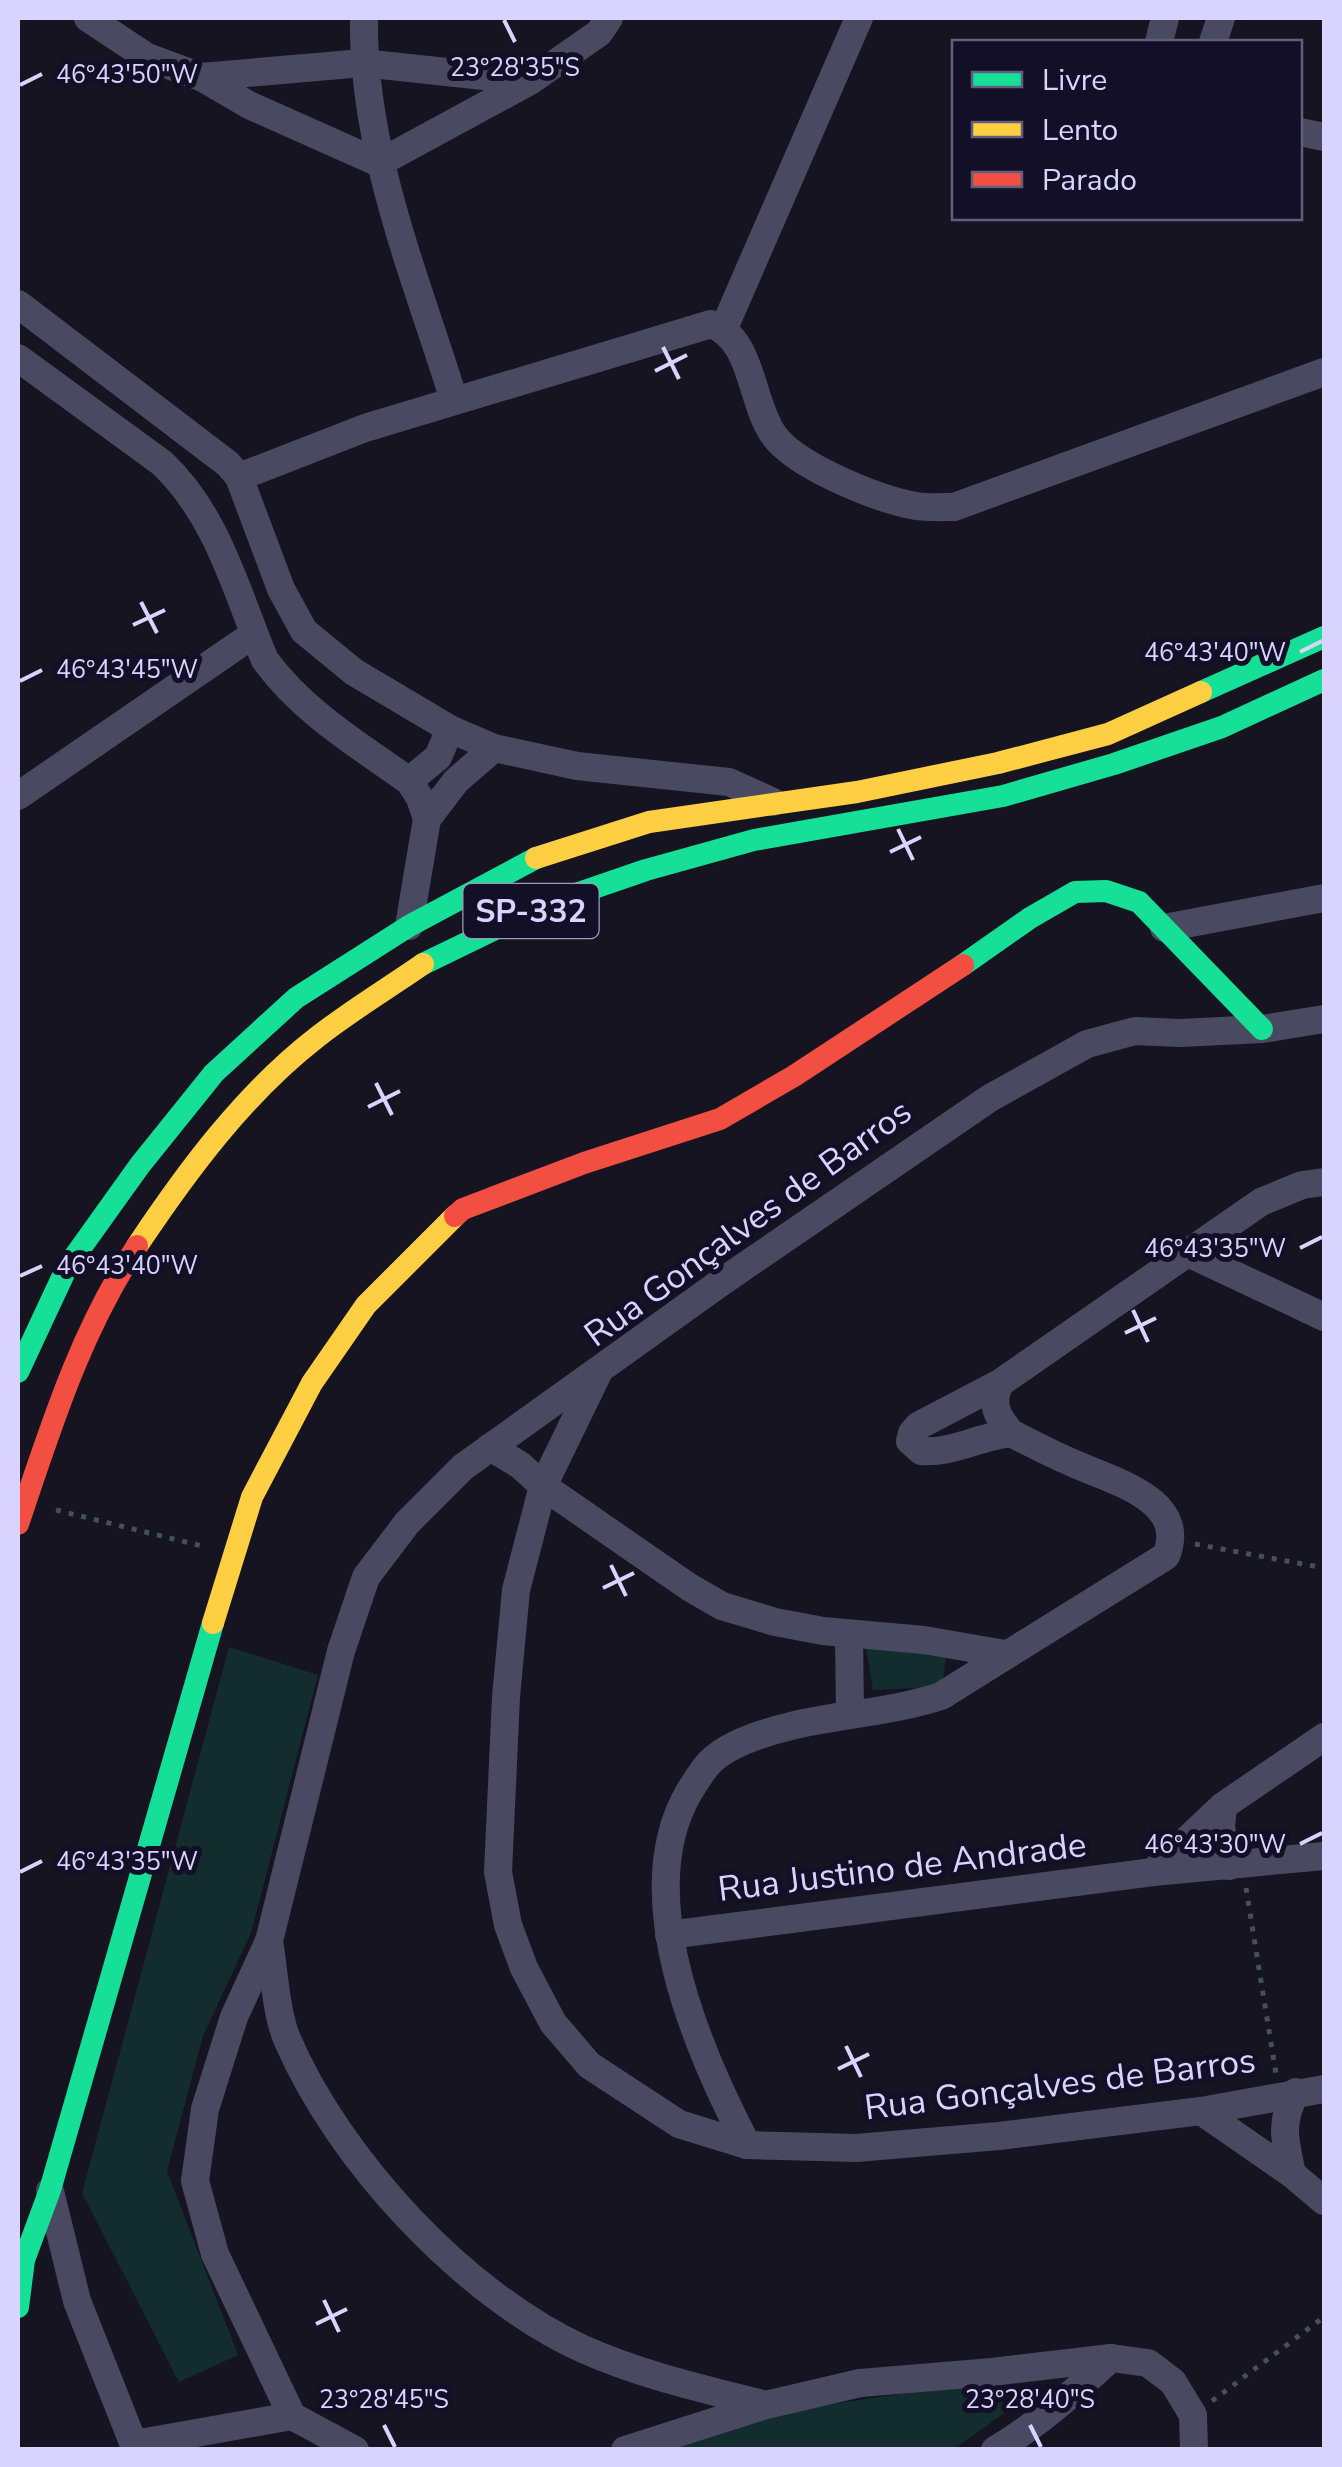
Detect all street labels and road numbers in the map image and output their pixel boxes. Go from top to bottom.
road number: SP-332 [464,884,598,938]
street label: Rua Gonçalves de Barros [575,1088,921,1358]
street label: Rua Justino de Andrade [715,1821,1089,1913]
street label: Rua Gonçalves de Barros [862,2037,1258,2131]

